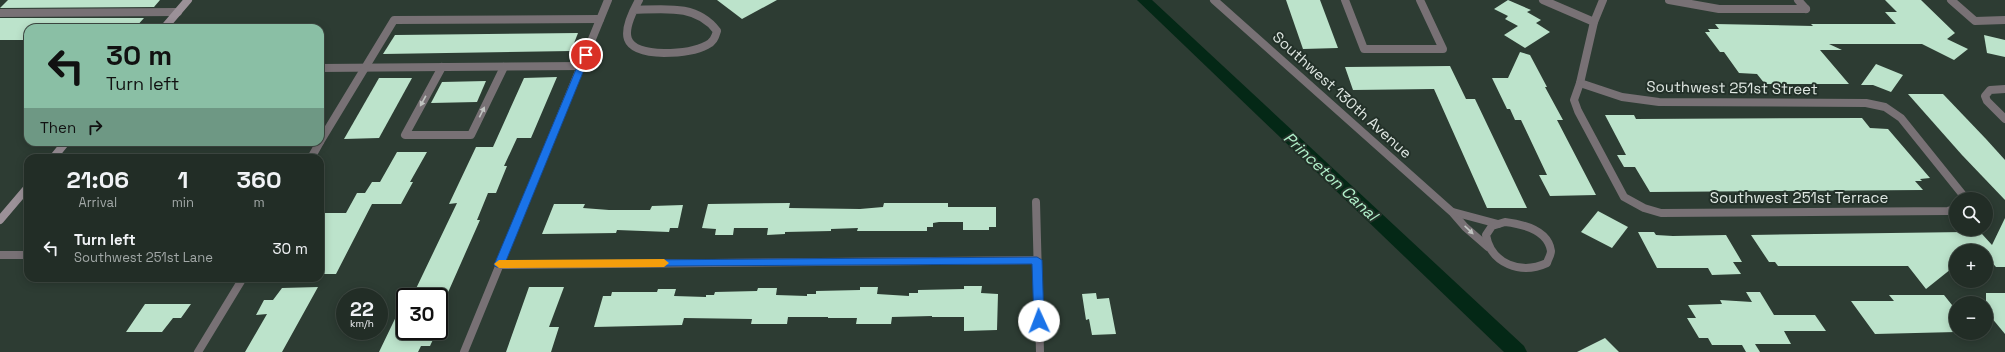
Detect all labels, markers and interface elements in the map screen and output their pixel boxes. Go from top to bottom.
street label: Southwest 130th Avenue [1269,27,1416,162]
text: 30 m [106,37,172,73]
pin [569,38,603,72]
icon: left [40,40,92,92]
icon: arrive [575,44,597,66]
text: Turn left [106,72,179,95]
street label: Southwest 251st Street [1646,77,1818,98]
one-way arrow [420,95,427,107]
one-way arrow [479,106,485,118]
icon: right [84,116,106,138]
text: Then [40,118,76,137]
water label: Princeton Canal [1279,127,1384,227]
text: 21:06 [67,164,129,195]
text: 1 [177,164,188,195]
text: 360 [236,164,281,195]
street label: Southwest 251st Terrace [1710,188,1888,207]
map controls [1949,192,1993,340]
button: search [1949,192,1993,236]
text: Arrival [78,194,117,211]
text: min [172,194,194,211]
text: m [253,194,265,211]
one-way arrow [1464,226,1474,235]
text: Turn left [74,230,136,249]
icon: left [40,237,62,259]
text: 30 m [273,239,308,258]
button: + [1949,244,1993,288]
text: Southwest 251st Lane [74,249,213,266]
speed limit sign: 30 [396,288,448,340]
text: 22 [350,296,374,322]
button: − [1949,296,1993,340]
position arrow [1018,300,1060,342]
text: km/h [350,317,374,330]

